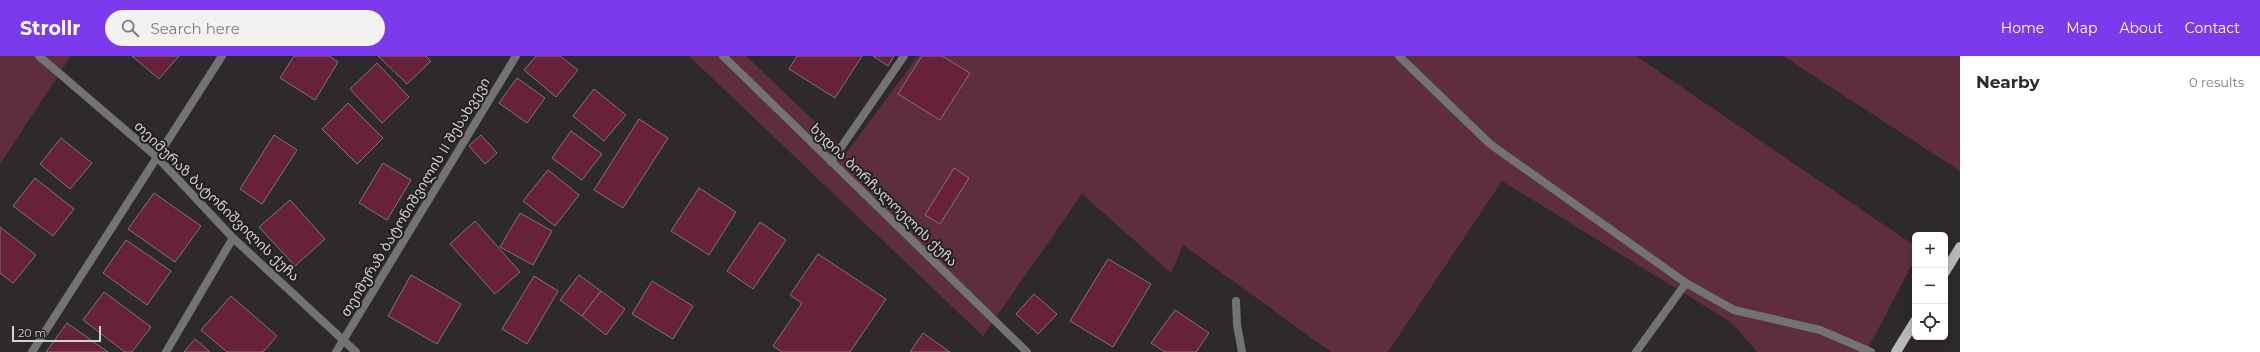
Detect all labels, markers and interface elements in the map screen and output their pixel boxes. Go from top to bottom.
search box [105,10,385,46]
text: Strollr [20,17,81,40]
icon: search [119,17,141,39]
text: Search here [151,19,240,38]
text: Home [2001,19,2044,37]
text: Map [2066,19,2097,37]
text: About [2119,19,2163,37]
text: Contact [2185,19,2240,37]
text: Nearby [1976,72,2040,92]
street label: თეიმურაზ ბატონიშვილის II შესახვევი [336,74,494,320]
text: 0 results [2189,74,2244,90]
street label: თეიმურაზ ბატონიშვილის ქუჩა [130,117,304,285]
street label: ხუდია ბორჩალოელის ქუჩა [806,120,962,270]
map controls [1912,232,1948,340]
button: + [1912,232,1948,268]
button: − [1912,268,1948,304]
button: locate [1912,304,1948,340]
scale bar [12,324,101,343]
text: 20 m [18,326,46,340]

